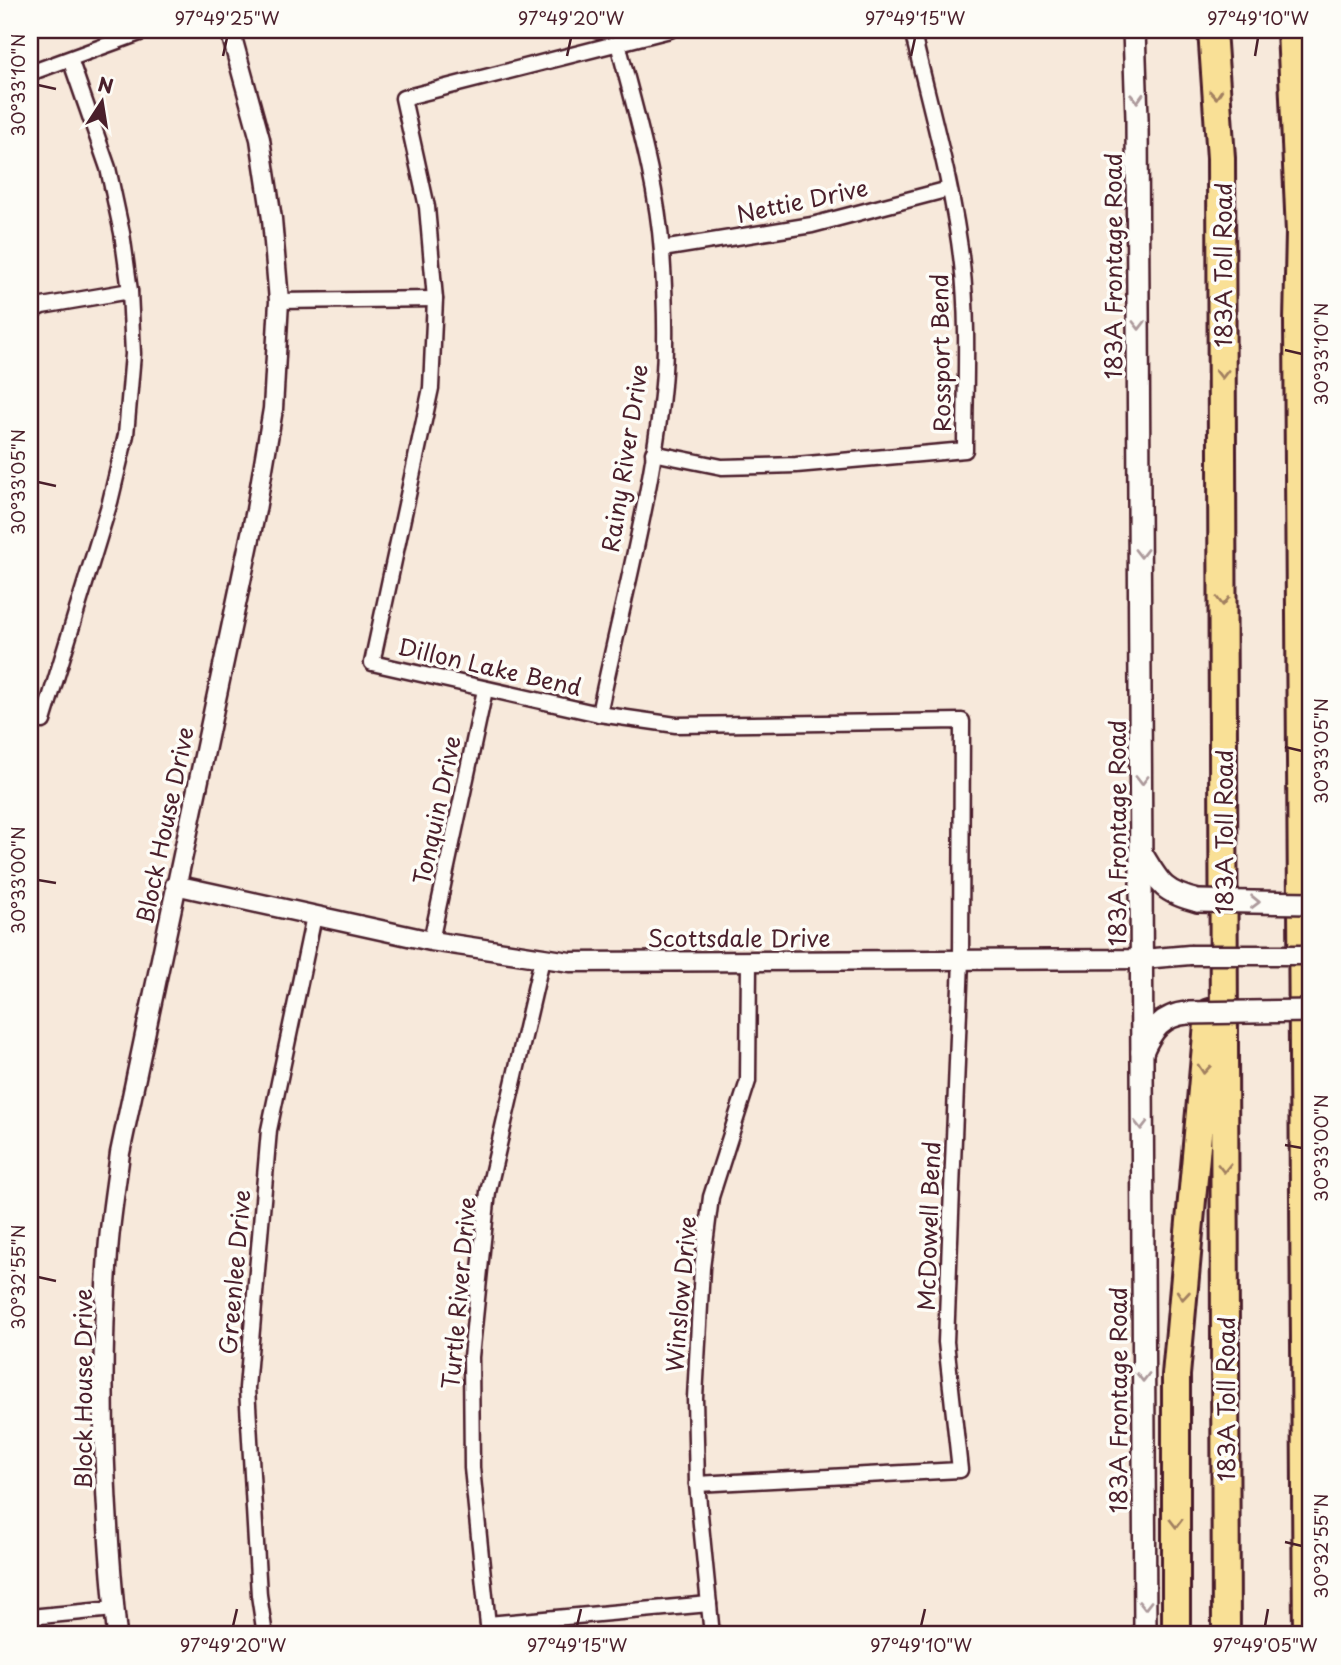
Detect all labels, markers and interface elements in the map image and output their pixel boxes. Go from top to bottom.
text: 97°49'25"W [175,4,280,31]
text: 97°49'20"W [518,4,625,31]
text: 97°49'15"W [865,4,966,31]
text: 97°49'10"W [1207,4,1310,31]
text: 30°33'10"N [4,34,31,136]
north arrow [66,66,136,136]
text: N [95,69,116,100]
one-way arrow [1209,89,1224,100]
one-way arrow [1129,93,1144,104]
street label: 183A Frontage Road [1095,153,1130,379]
street label: Nettie Drive [733,169,871,231]
street label: 183A Toll Road [1205,182,1240,348]
street label: Rossport Bend [921,274,959,432]
text: 30°33'10"N [1307,303,1334,405]
one-way arrow [1131,321,1147,331]
street label: Rainy River Drive [592,361,656,555]
one-way arrow [1214,369,1230,379]
text: 30°33'05"N [4,429,31,535]
one-way arrow [1133,548,1149,559]
one-way arrow [1215,596,1231,607]
street label: Dillon Lake Bend [395,628,585,704]
text: 30°33'05"N [1307,698,1334,804]
street label: 183A Frontage Road [1099,720,1134,946]
street label: Block House Drive [126,723,202,927]
street label: Tonquin Drive [403,732,469,888]
street label: 183A Toll Road [1206,749,1241,915]
one-way arrow [1134,776,1150,786]
text: 30°33'00"N [4,826,31,934]
one-way arrow [1249,894,1260,909]
street label: Scottsdale Drive [648,920,830,955]
one-way arrow [1196,1063,1211,1075]
text: 30°33'00"N [1307,1094,1334,1202]
one-way arrow [1133,1120,1149,1131]
street label: McDowell Bend [908,1141,948,1311]
one-way arrow [1216,1163,1232,1173]
street label: Greenlee Drive [209,1188,259,1356]
street label: Turtle River Drive [432,1195,484,1391]
street label: Winslow Drive [656,1214,704,1374]
text: 30°32'55"N [4,1224,31,1330]
street label: 183A Frontage Road [1100,1287,1135,1513]
street label: Block House Drive [65,1289,100,1489]
one-way arrow [1176,1290,1191,1301]
street label: 183A Toll Road [1208,1316,1243,1482]
one-way arrow [1136,1372,1151,1383]
text: 30°32'55"N [1307,1493,1334,1599]
one-way arrow [1168,1518,1184,1528]
one-way arrow [1137,1600,1153,1610]
text: 97°49'20"W [180,1631,287,1658]
text: 97°49'15"W [527,1631,628,1658]
text: 97°49'10"W [870,1631,973,1658]
text: 97°49'05"W [1212,1631,1318,1658]

